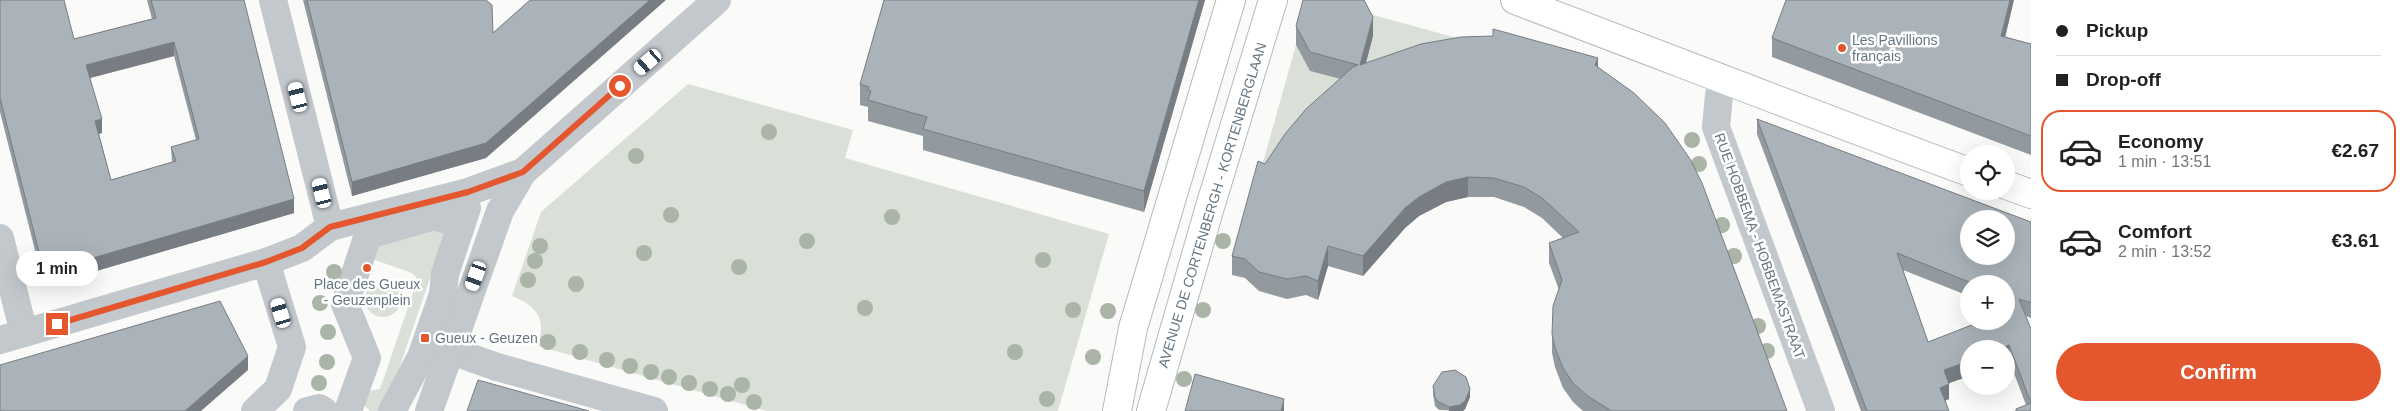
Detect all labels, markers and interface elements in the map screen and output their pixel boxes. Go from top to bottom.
text: Pickup [2086,20,2148,41]
place label: Les Pavillions français [1852,32,1938,64]
street label: AVENUE DE CORTENBERGH - KORTENBERGLAAN [1155,40,1269,370]
marker: Les Pavillions français [1836,42,1848,54]
car [631,46,664,78]
text: Drop-off [2086,69,2161,90]
route start [609,75,631,97]
car [287,81,308,113]
icon: car [2058,129,2103,174]
street label: RUE HOBBEMA - HOBBEMASTRAAT [1712,131,1809,362]
text: Economy [2118,131,2204,152]
text: €2.67 [2331,140,2379,161]
map controls [1960,145,2015,395]
button: locate [1960,145,2015,200]
text: 1 min · 13:51 [2118,153,2211,170]
car [311,177,332,209]
button: layers [1960,210,2015,265]
icon: car [2058,219,2103,264]
text: Comfort [2118,221,2192,242]
text: €3.61 [2331,230,2379,251]
text: 2 min · 13:52 [2118,243,2211,260]
callout: 1 min [16,252,98,286]
car [463,259,488,293]
text: 1 min [36,260,78,277]
marker: Place des Gueux - Geuzenplein [361,262,373,274]
button: + [1960,275,2015,330]
place label: Place des Gueux - Geuzenplein [314,276,420,308]
car [269,296,292,330]
route end [46,313,68,335]
place label: Gueux - Geuzen [435,330,538,346]
marker: Gueux - Geuzen [419,332,431,344]
button: − [1960,340,2015,395]
button: Confirm [2056,343,2381,401]

